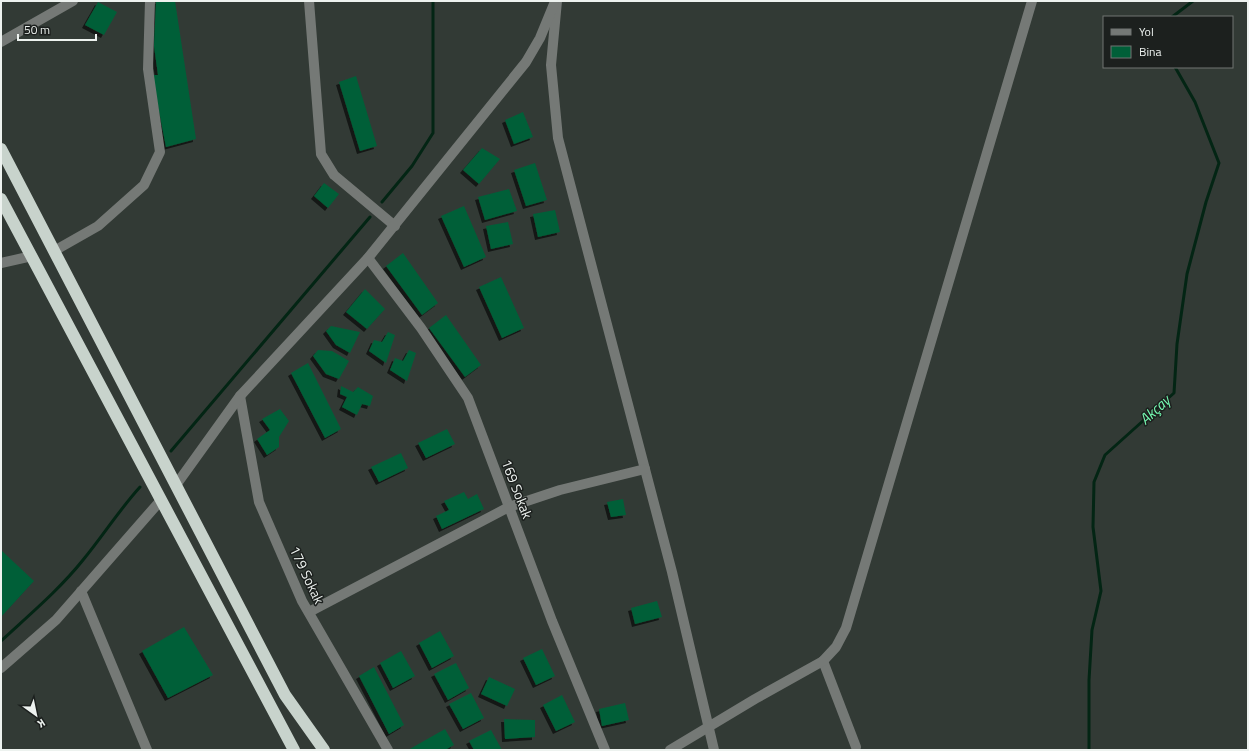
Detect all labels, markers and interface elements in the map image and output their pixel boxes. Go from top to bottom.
scale bar [18,16,96,42]
legend [1103,16,1233,68]
text: 50 m [24,20,50,39]
text: Yol [1139,22,1154,41]
text: Bina [1139,42,1161,61]
water label: Akçay [1134,388,1177,430]
street label: 169 Sokak [497,456,538,522]
street label: 179 Sokak [285,542,330,608]
north arrow [16,695,56,735]
text: K [34,715,49,732]

